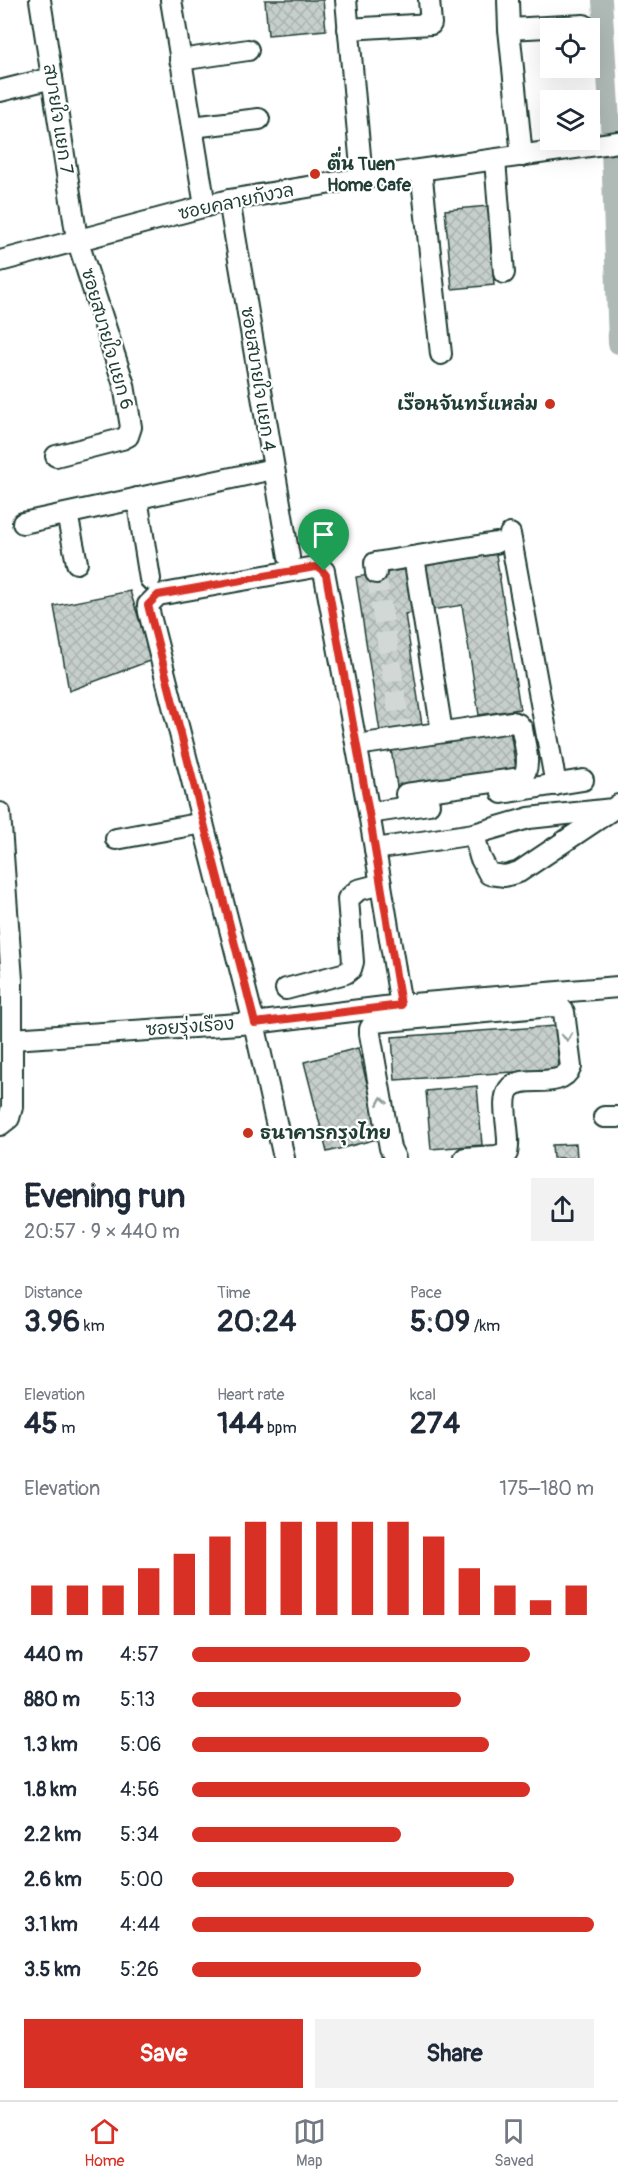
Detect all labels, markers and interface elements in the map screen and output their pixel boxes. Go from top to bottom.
map controls [540,18,600,150]
button: locate [540,18,600,78]
street label: สบายใจ แยก 7 [38,62,80,176]
button: layers [540,90,600,150]
place label: ตื่น Tuen Home Cafe [327,146,412,197]
marker: ตื่น Tuen Home Cafe [308,167,322,181]
street label: ซอยคลายกังวล [176,179,296,225]
street label: ซอยสบายใจ แยก 6 [76,265,140,412]
street label: ซอยสบายใจ แยก 4 [235,305,283,453]
place label: เรือนจันทร์แหล่ม [397,391,538,416]
marker: เรือนจันทร์แหล่ม [543,397,557,411]
pin [298,509,349,571]
icon: arrive [307,518,340,551]
street label: ซอยรุ่งเรือง [145,1011,235,1044]
one-way arrow [561,1033,573,1042]
one-way arrow [376,1097,389,1107]
place label: ธนาคารกรุงไทย [260,1121,391,1146]
marker: ธนาคารกรุงไทย [241,1126,255,1140]
text: Evening run [24,1176,185,1217]
button: share [531,1178,594,1241]
text: 20:57 · 9 × 440 m [24,1219,180,1244]
text: Distance [24,1283,83,1303]
text: Time [217,1283,250,1303]
text: Pace [410,1283,442,1303]
text: 3.96 [24,1303,80,1340]
text: 20:24 [217,1303,296,1340]
text: 5:09 [410,1303,470,1340]
text: km [80,1316,105,1336]
text: /km [470,1316,500,1336]
text: Elevation [24,1385,85,1405]
text: Heart rate [217,1385,284,1405]
text: kcal [410,1385,436,1405]
text: 45 [24,1405,58,1442]
text: 144 [217,1405,264,1442]
text: 274 [410,1405,460,1442]
text: m [58,1418,75,1438]
text: bpm [264,1418,297,1438]
text: Elevation [24,1476,100,1501]
text: 175–180 m [499,1476,594,1501]
text: 440 m [24,1642,83,1667]
text: 4:57 [120,1642,158,1667]
text: 880 m [24,1687,80,1712]
text: 5:13 [120,1687,155,1712]
text: 1.3 km [24,1732,78,1757]
text: 5:06 [120,1732,161,1757]
text: 1.8 km [24,1777,77,1802]
text: 4:56 [120,1777,159,1802]
text: 2.2 km [24,1822,81,1847]
text: 5:34 [120,1822,159,1847]
text: 2.6 km [24,1867,82,1892]
text: 5:00 [120,1867,164,1892]
text: 3.1 km [24,1912,78,1937]
text: 4:44 [120,1912,160,1937]
text: 3.5 km [24,1957,81,1982]
text: 5:26 [120,1957,159,1982]
button: Save [24,2019,303,2088]
button: Share [315,2019,594,2088]
tab: Home [84,2115,125,2171]
tab: Map [293,2115,326,2171]
tab: Saved [494,2115,534,2171]

